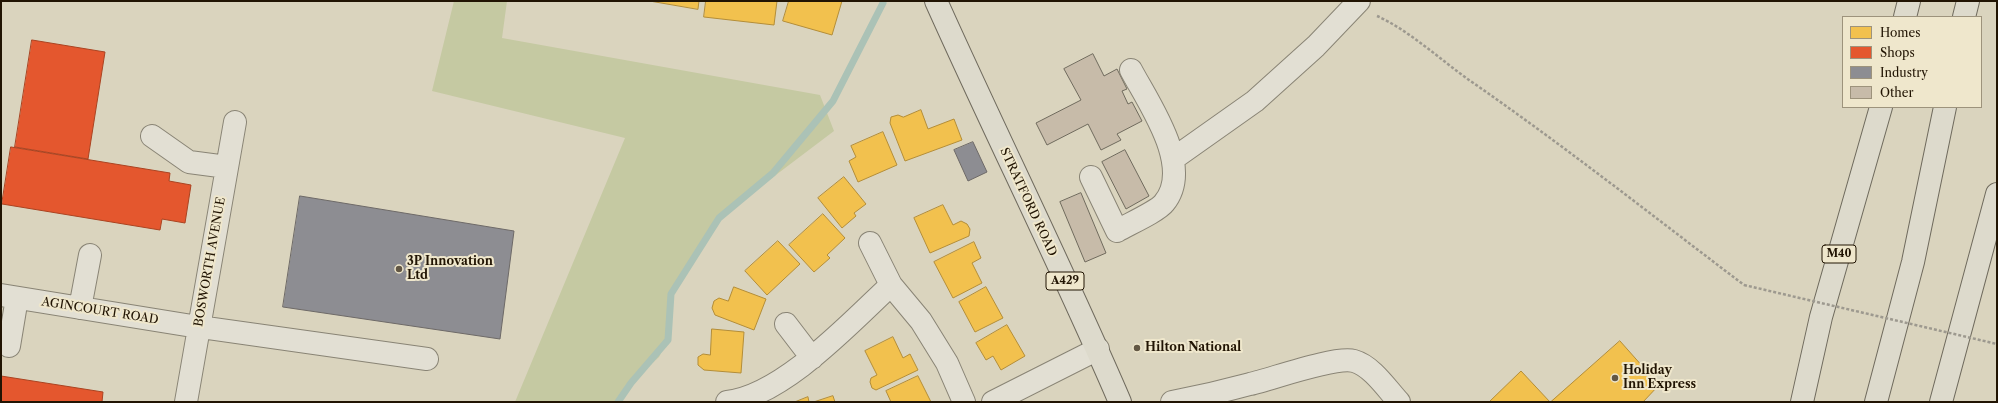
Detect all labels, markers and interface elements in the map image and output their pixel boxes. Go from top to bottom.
legend [1842,16,1982,108]
text: Homes [1880,25,1920,40]
text: Shops [1880,45,1915,60]
text: Industry [1880,65,1928,80]
text: Other [1880,85,1914,100]
street label: STRATFORD ROAD [997,145,1059,259]
street label: BOSWORTH AVENUE [191,196,229,328]
road number: M40 [1822,245,1856,263]
place label: 3P Innovation Ltd [407,255,493,283]
marker: 3P Innovation Ltd [394,264,404,274]
road number: A429 [1046,272,1084,290]
street label: AGINCOURT ROAD [40,295,160,327]
place label: Hilton National [1145,341,1241,355]
marker: Hilton National [1132,343,1142,353]
place label: Holiday Inn Express [1623,364,1696,392]
marker: Holiday Inn Express [1610,373,1620,383]

